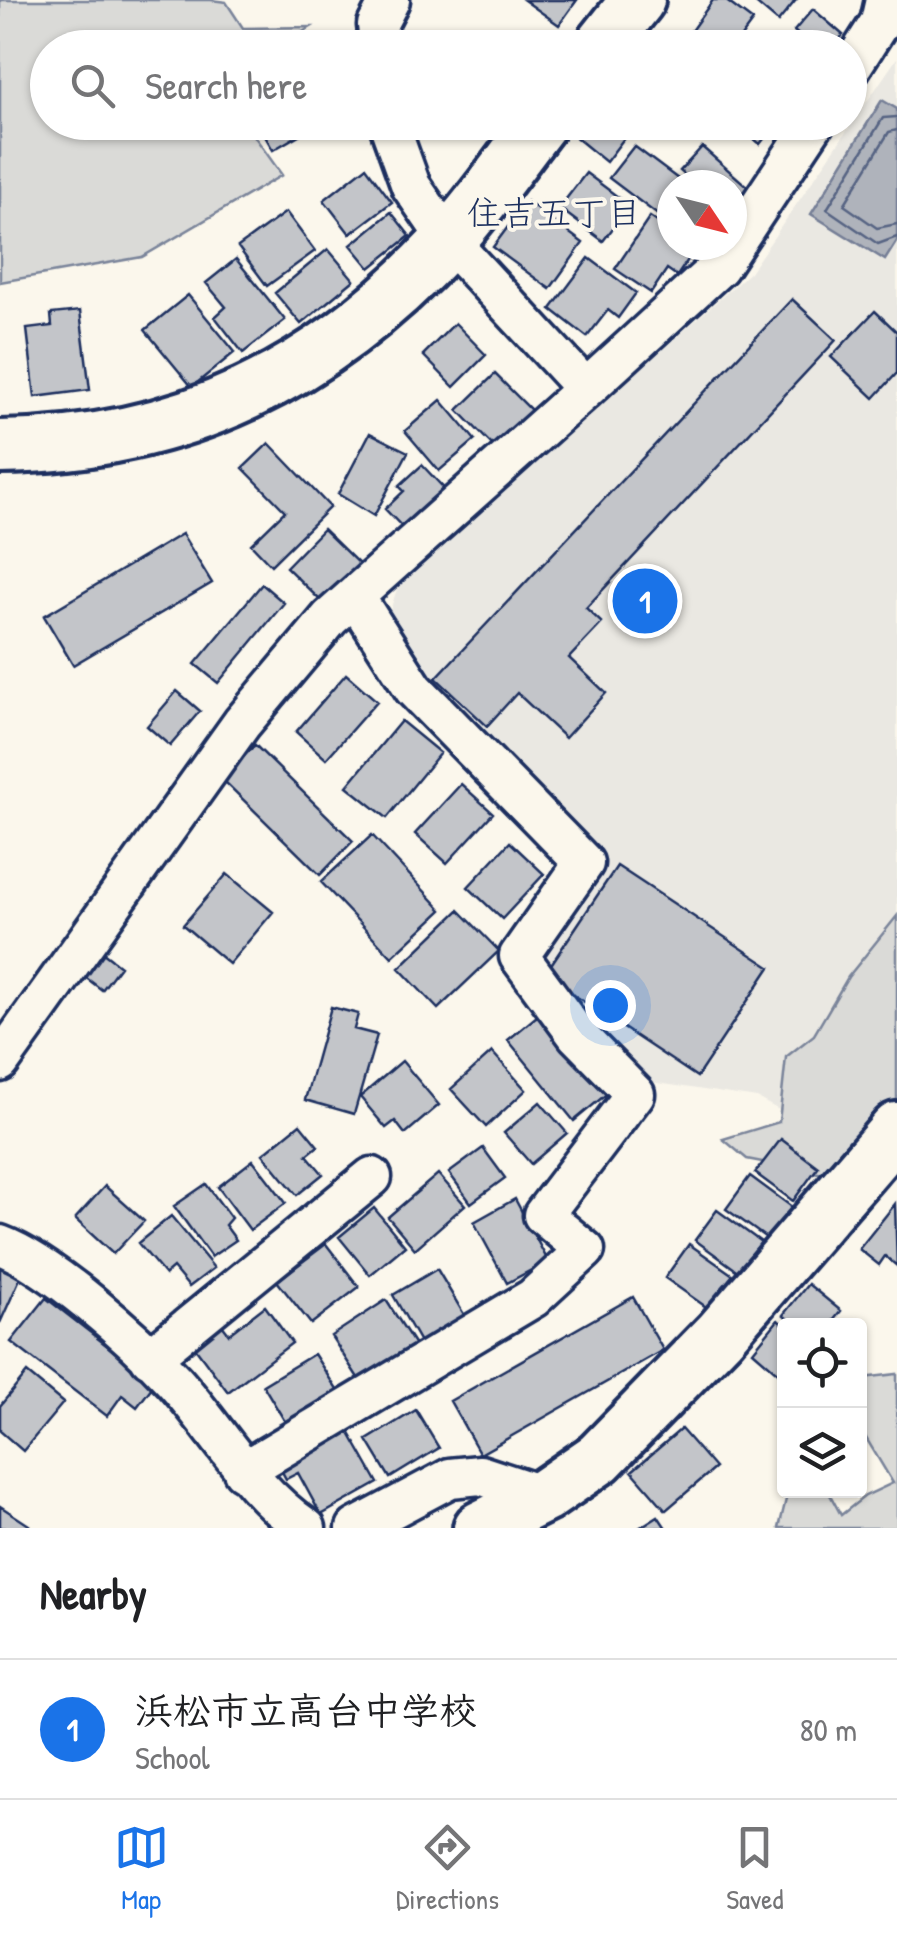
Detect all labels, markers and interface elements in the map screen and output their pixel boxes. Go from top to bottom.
search box [30,30,867,140]
icon: search [65,58,120,113]
text: Search here [145,59,307,111]
north arrow [657,170,747,260]
district label: 住吉五丁目 [466,189,642,236]
pin: 1 [612,564,678,638]
your location [585,980,636,1031]
map controls [777,1318,867,1498]
button: locate [777,1318,867,1408]
button: layers [777,1408,867,1498]
text: Nearby [40,1565,147,1622]
text: 浜松市立高台中学校 [135,1684,477,1736]
text: 1 [67,1708,78,1751]
text: 80 m [800,1708,857,1751]
text: School [135,1736,210,1779]
tab: Map [114,1820,169,1918]
tab: Directions [396,1820,499,1918]
tab: Saved [726,1820,783,1918]

